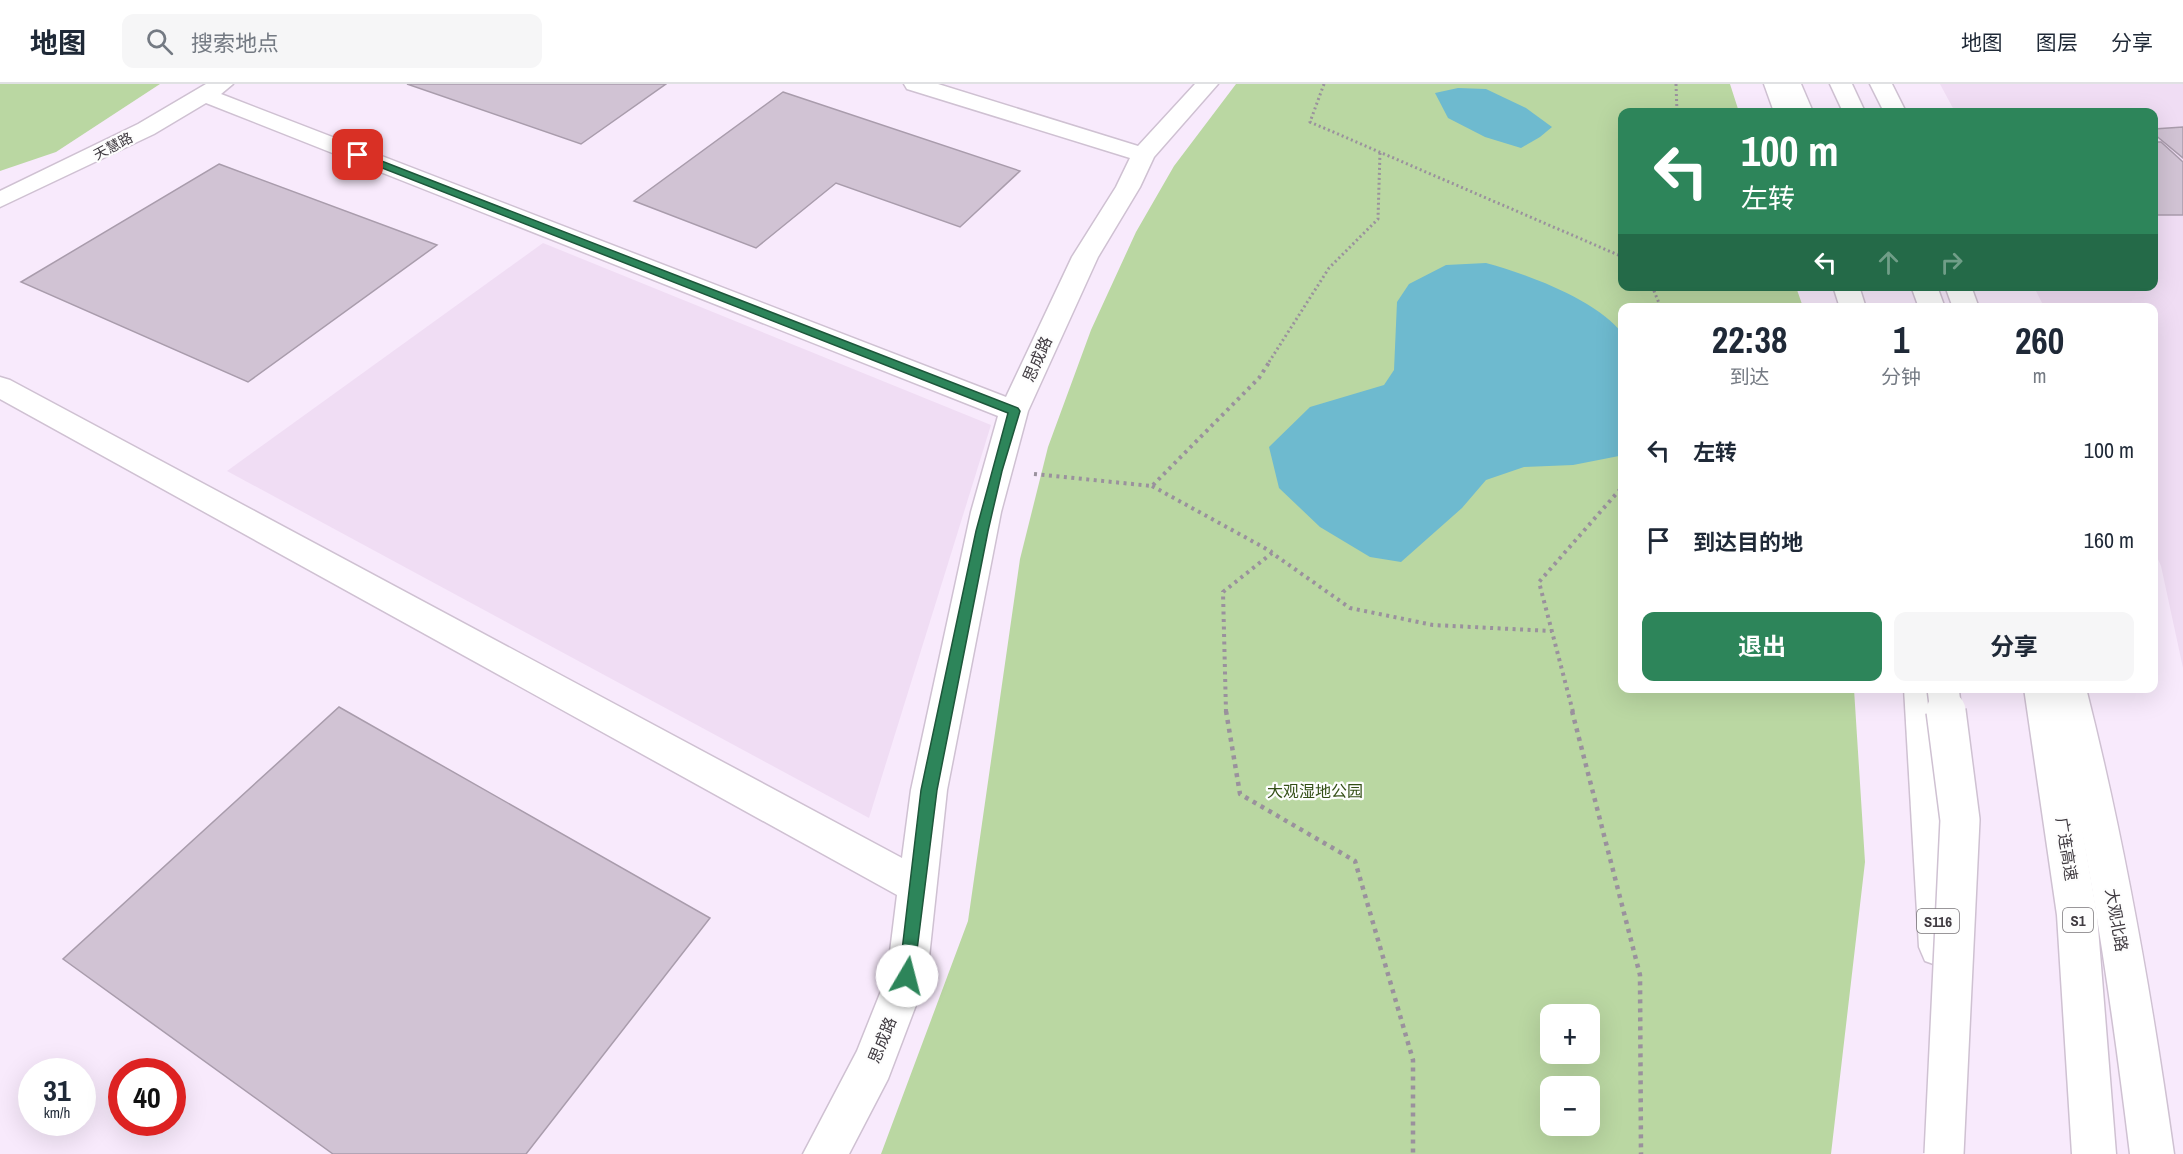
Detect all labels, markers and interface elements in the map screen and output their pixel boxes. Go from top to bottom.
search box [122,14,542,68]
text: 地图 [30,24,86,62]
icon: search [143,25,176,58]
text: 搜索地点 [191,28,279,58]
text: 地图 [1961,28,2003,57]
text: 图层 [2036,28,2078,57]
text: 分享 [2111,28,2153,57]
text: 100 m [1741,123,1839,179]
street label: 天慧路 [90,128,136,164]
pin [332,129,383,180]
icon: left [1642,132,1720,210]
icon: arrive [341,138,374,171]
text: 左转 [1741,180,1795,216]
icon: left [1809,246,1842,279]
icon: ahead [1872,246,1905,279]
icon: right [1935,246,1968,279]
text: 22:38 [1712,316,1787,364]
text: 1 [1893,316,1909,364]
text: 260 [2015,317,2064,365]
street label: 思成路 [1017,333,1057,385]
text: m [2033,362,2046,389]
text: 到达 [1730,363,1770,390]
text: 分钟 [1881,363,1921,390]
icon: left [1642,434,1675,467]
text: 100 m [2084,435,2134,465]
text: 左转 [1693,437,1737,467]
icon: arrive [1642,524,1675,557]
text: 160 m [2084,525,2134,555]
text: 到达目的地 [1693,527,1803,557]
button: 退出 [1642,612,1882,681]
button: 分享 [1894,612,2134,681]
park label: 大观湿地公园 [1267,780,1363,802]
street label: 广连高速 [2051,816,2083,882]
street label: 大观北路 [2101,887,2133,953]
road number: S1 [2063,908,2093,932]
road number: S116 [1917,909,1959,933]
position arrow [875,944,939,1008]
map controls [1540,1004,1600,1136]
button: + [1540,1004,1600,1064]
street label: 思成路 [863,1014,901,1066]
speed limit sign: 40 [108,1058,186,1136]
text: 31 [43,1070,71,1110]
button: − [1540,1076,1600,1136]
text: km/h [44,1102,70,1123]

